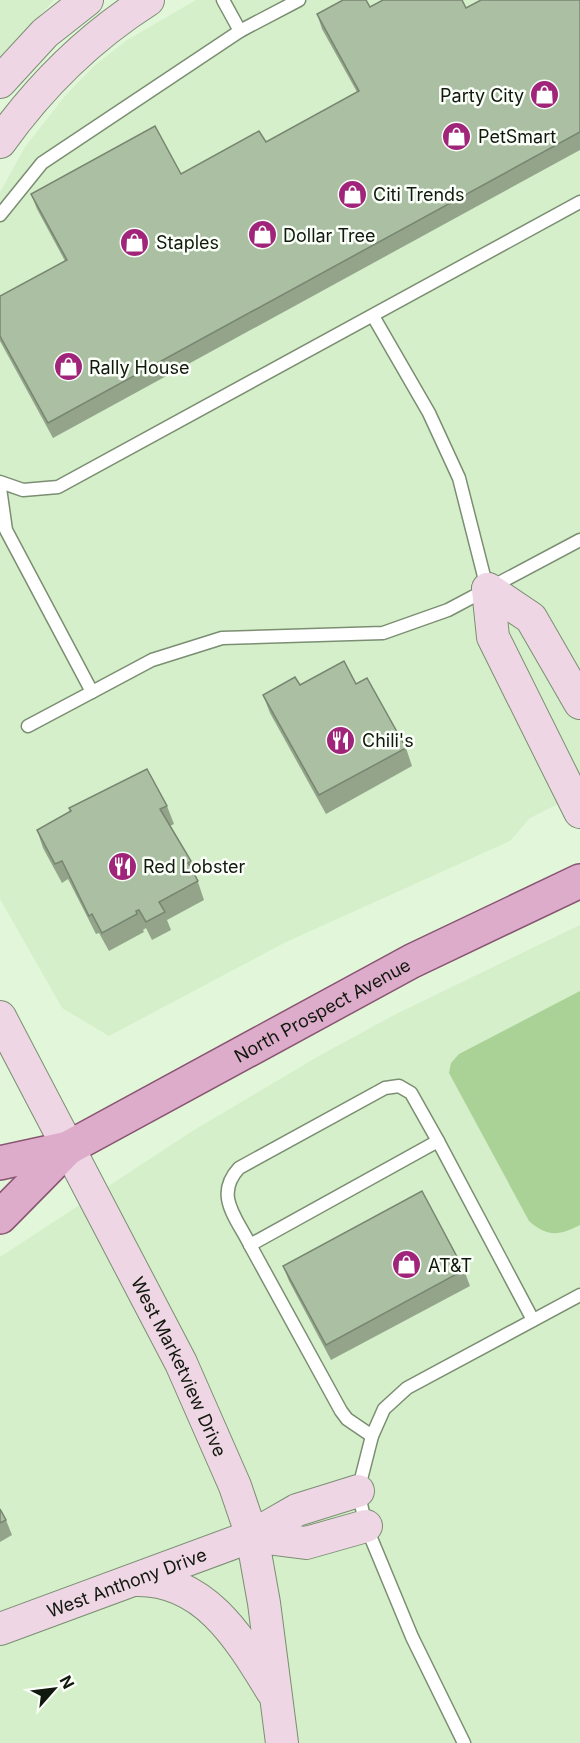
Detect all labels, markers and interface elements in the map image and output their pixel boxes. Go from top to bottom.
shop icon: Party City [529,79,561,111]
place label: Party City [440,85,524,106]
shop icon: PetSmart [441,120,473,152]
place label: PetSmart [478,126,556,147]
shop icon: Citi Trends [336,178,368,210]
place label: Citi Trends [373,184,465,205]
shop icon: Dollar Tree [246,219,278,251]
place label: Dollar Tree [283,225,376,246]
shop icon: Staples [119,226,151,258]
place label: Staples [156,232,219,253]
shop icon: Rally House [52,351,84,383]
place label: Rally House [89,357,189,378]
restaurant icon: Chili's [325,724,357,756]
place label: Chili's [362,730,414,751]
restaurant icon: Red Lobster [106,850,138,882]
place label: Red Lobster [143,856,246,877]
street label: North Prospect Avenue [230,954,414,1066]
shop icon: AT&T [391,1249,423,1281]
place label: AT&T [428,1255,472,1276]
street label: West Marketview Drive [127,1273,231,1460]
street label: West Anthony Drive [44,1543,209,1621]
north arrow [24,1659,84,1719]
text: N [56,1672,79,1692]

